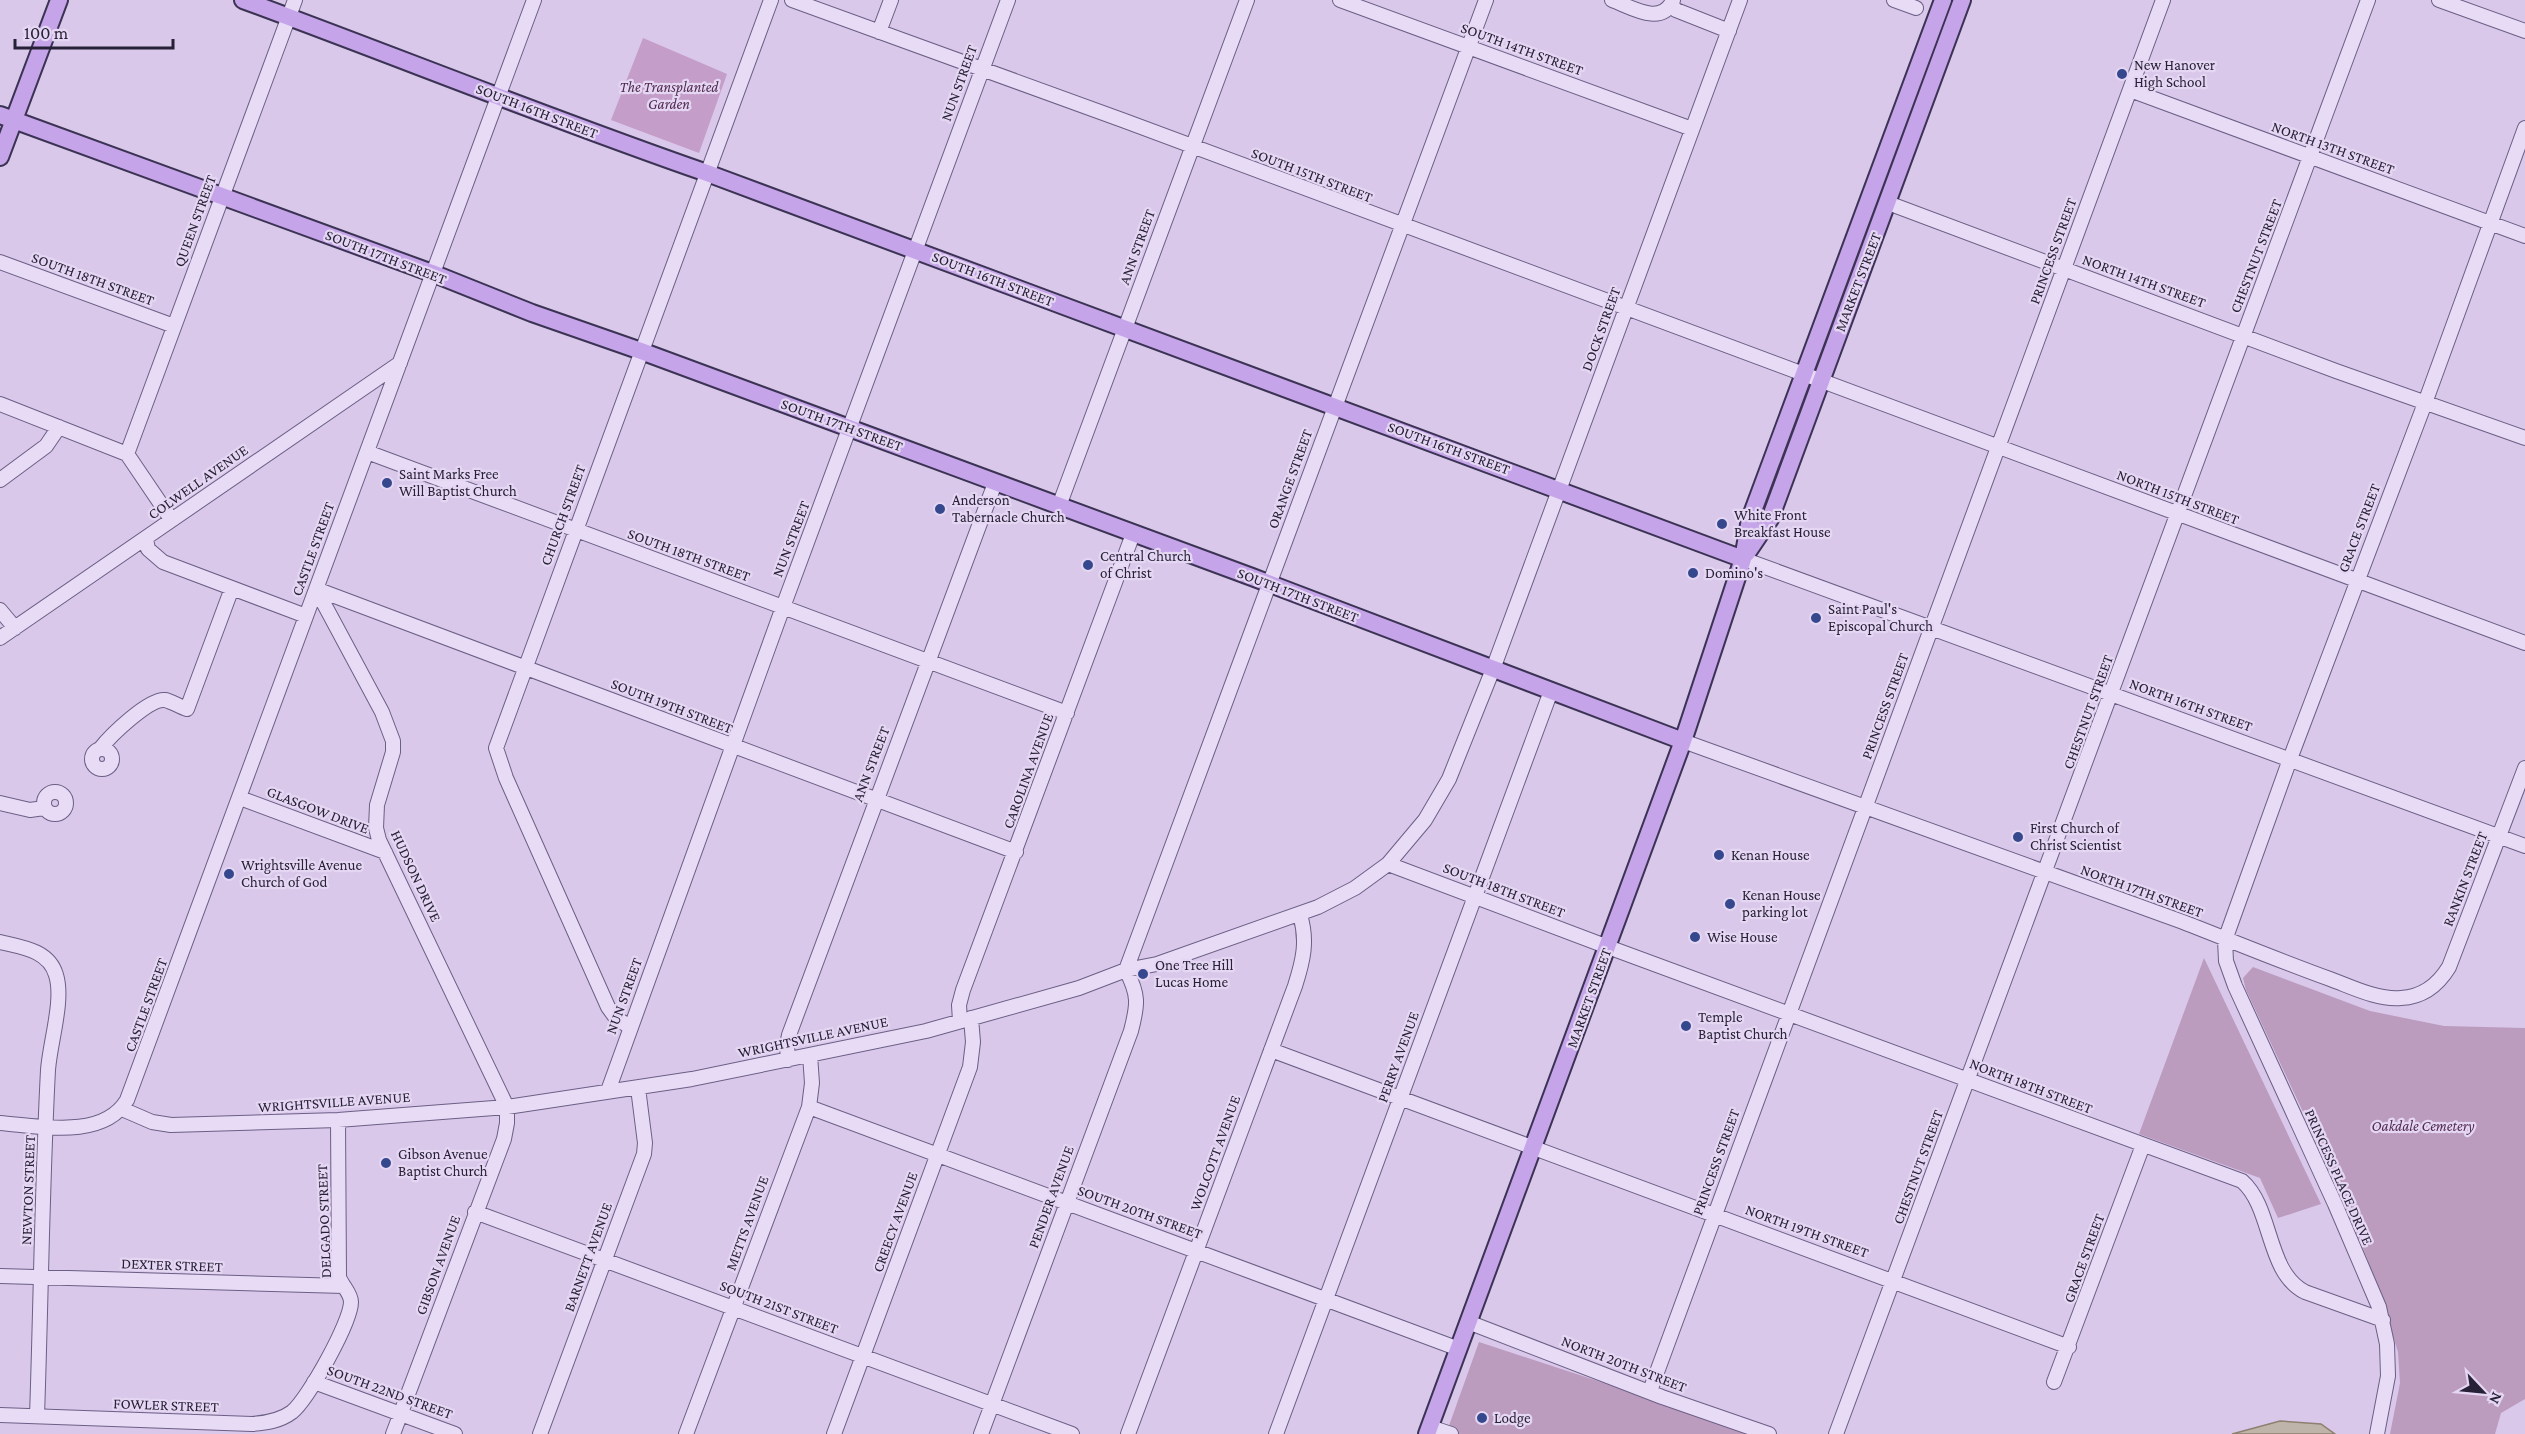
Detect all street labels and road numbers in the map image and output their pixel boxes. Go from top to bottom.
street label: SOUTH 14TH STREET [1459,19,1585,79]
street label: NUN STREET [938,43,980,123]
street label: SOUTH 16TH STREET [474,80,600,142]
street label: NORTH 13TH STREET [2269,118,2397,178]
street label: SOUTH 15TH STREET [1249,145,1375,205]
street label: QUEEN STREET [171,173,219,269]
street label: PRINCESS STREET [2026,196,2080,306]
street label: CHESTNUT STREET [2227,197,2285,315]
street label: ANN STREET [1116,207,1158,287]
street label: SOUTH 17TH STREET [323,227,449,287]
street label: MARKET STREET [1832,230,1884,334]
street label: SOUTH 16TH STREET [930,248,1056,310]
street label: SOUTH 18TH STREET [30,249,156,309]
street label: NORTH 14TH STREET [2080,251,2208,311]
street label: DOCK STREET [1578,285,1624,373]
street label: SOUTH 17TH STREET [779,396,905,454]
street label: SOUTH 16TH STREET [1386,418,1512,478]
street label: ORANGE STREET [1265,427,1315,531]
street label: COLWELL AVENUE [145,442,251,522]
street label: CHURCH STREET [537,462,589,568]
street label: NORTH 15TH STREET [2115,466,2241,528]
street label: GRACE STREET [2335,481,2383,575]
street label: NUN STREET [769,499,813,579]
street label: CASTLE STREET [289,500,337,598]
street label: SOUTH 18TH STREET [626,525,752,585]
street label: SOUTH 17TH STREET [1235,565,1361,625]
street label: PRINCESS STREET [1858,651,1912,761]
street label: CHESTNUT STREET [2060,653,2116,771]
street label: SOUTH 19TH STREET [609,675,735,737]
street label: NORTH 16TH STREET [2127,675,2255,735]
street label: CAROLINA AVENUE [1000,711,1056,831]
street label: ANN STREET [849,724,893,804]
street label: GLASGOW DRIVE [265,783,371,837]
street label: HUDSON DRIVE [388,828,444,924]
street label: RANKIN STREET [2440,829,2490,929]
street label: SOUTH 18TH STREET [1441,859,1567,921]
street label: NORTH 17TH STREET [2079,861,2205,921]
street label: MARKET STREET [1564,946,1614,1050]
street label: CASTLE STREET [122,956,170,1054]
street label: NUN STREET [603,956,645,1036]
street label: PERRY AVENUE [1374,1009,1422,1105]
street label: WRIGHTSVILLE AVENUE [737,1013,889,1061]
street label: NORTH 18TH STREET [1967,1055,2095,1117]
street label: WRIGHTSVILLE AVENUE [257,1089,411,1115]
street label: WOLCOTT AVENUE [1187,1093,1243,1213]
street label: PRINCESS STREET [1689,1107,1743,1217]
street label: PRINCESS PLACE DRIVE [2302,1107,2376,1247]
street label: CHESTNUT STREET [1890,1108,1946,1226]
street label: NEWTON STREET [18,1135,38,1245]
street label: PENDER AVENUE [1025,1144,1077,1250]
street label: DELGADO STREET [314,1164,334,1278]
street label: CREECY AVENUE [869,1170,921,1274]
street label: METTS AVENUE [722,1174,772,1272]
street label: SOUTH 20TH STREET [1075,1182,1205,1242]
street label: BARNETT AVENUE [561,1200,615,1314]
street label: NORTH 19TH STREET [1743,1201,1871,1261]
street label: GRACE STREET [2060,1211,2108,1305]
street label: GIBSON AVENUE [413,1213,463,1317]
street label: DEXTER STREET [121,1255,223,1275]
street label: SOUTH 21ST STREET [718,1277,840,1337]
street label: NORTH 20TH STREET [1559,1333,1689,1395]
street label: SOUTH 22ND STREET [325,1362,455,1422]
street label: FOWLER STREET [113,1395,219,1415]

